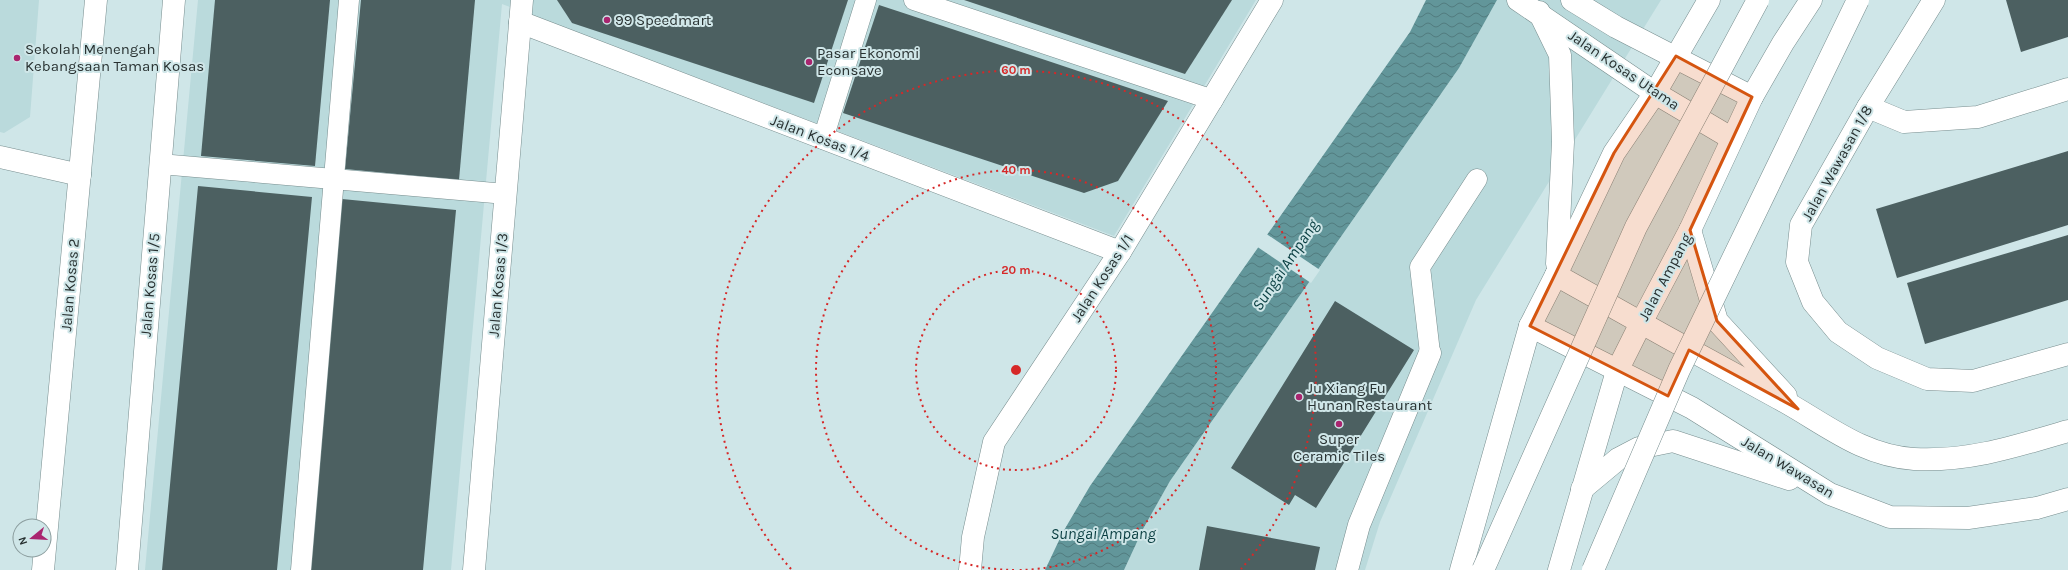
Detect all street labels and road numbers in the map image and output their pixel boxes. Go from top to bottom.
street label: Jalan Kosas Utama [1565,26,1683,114]
street label: Jalan Wawasan 1/8 [1798,102,1876,224]
street label: Jalan Kosas 1/4 [768,111,872,165]
street label: Jalan Ampang [1634,230,1696,324]
street label: Jalan Kosas 1/1 [1067,231,1137,325]
street label: Jalan Kosas 1/5 [136,232,164,338]
street label: Jalan Kosas 1/3 [484,232,512,338]
street label: Jalan Kosas 2 [57,238,83,332]
street label: Jalan Wawasan [1738,432,1838,502]

